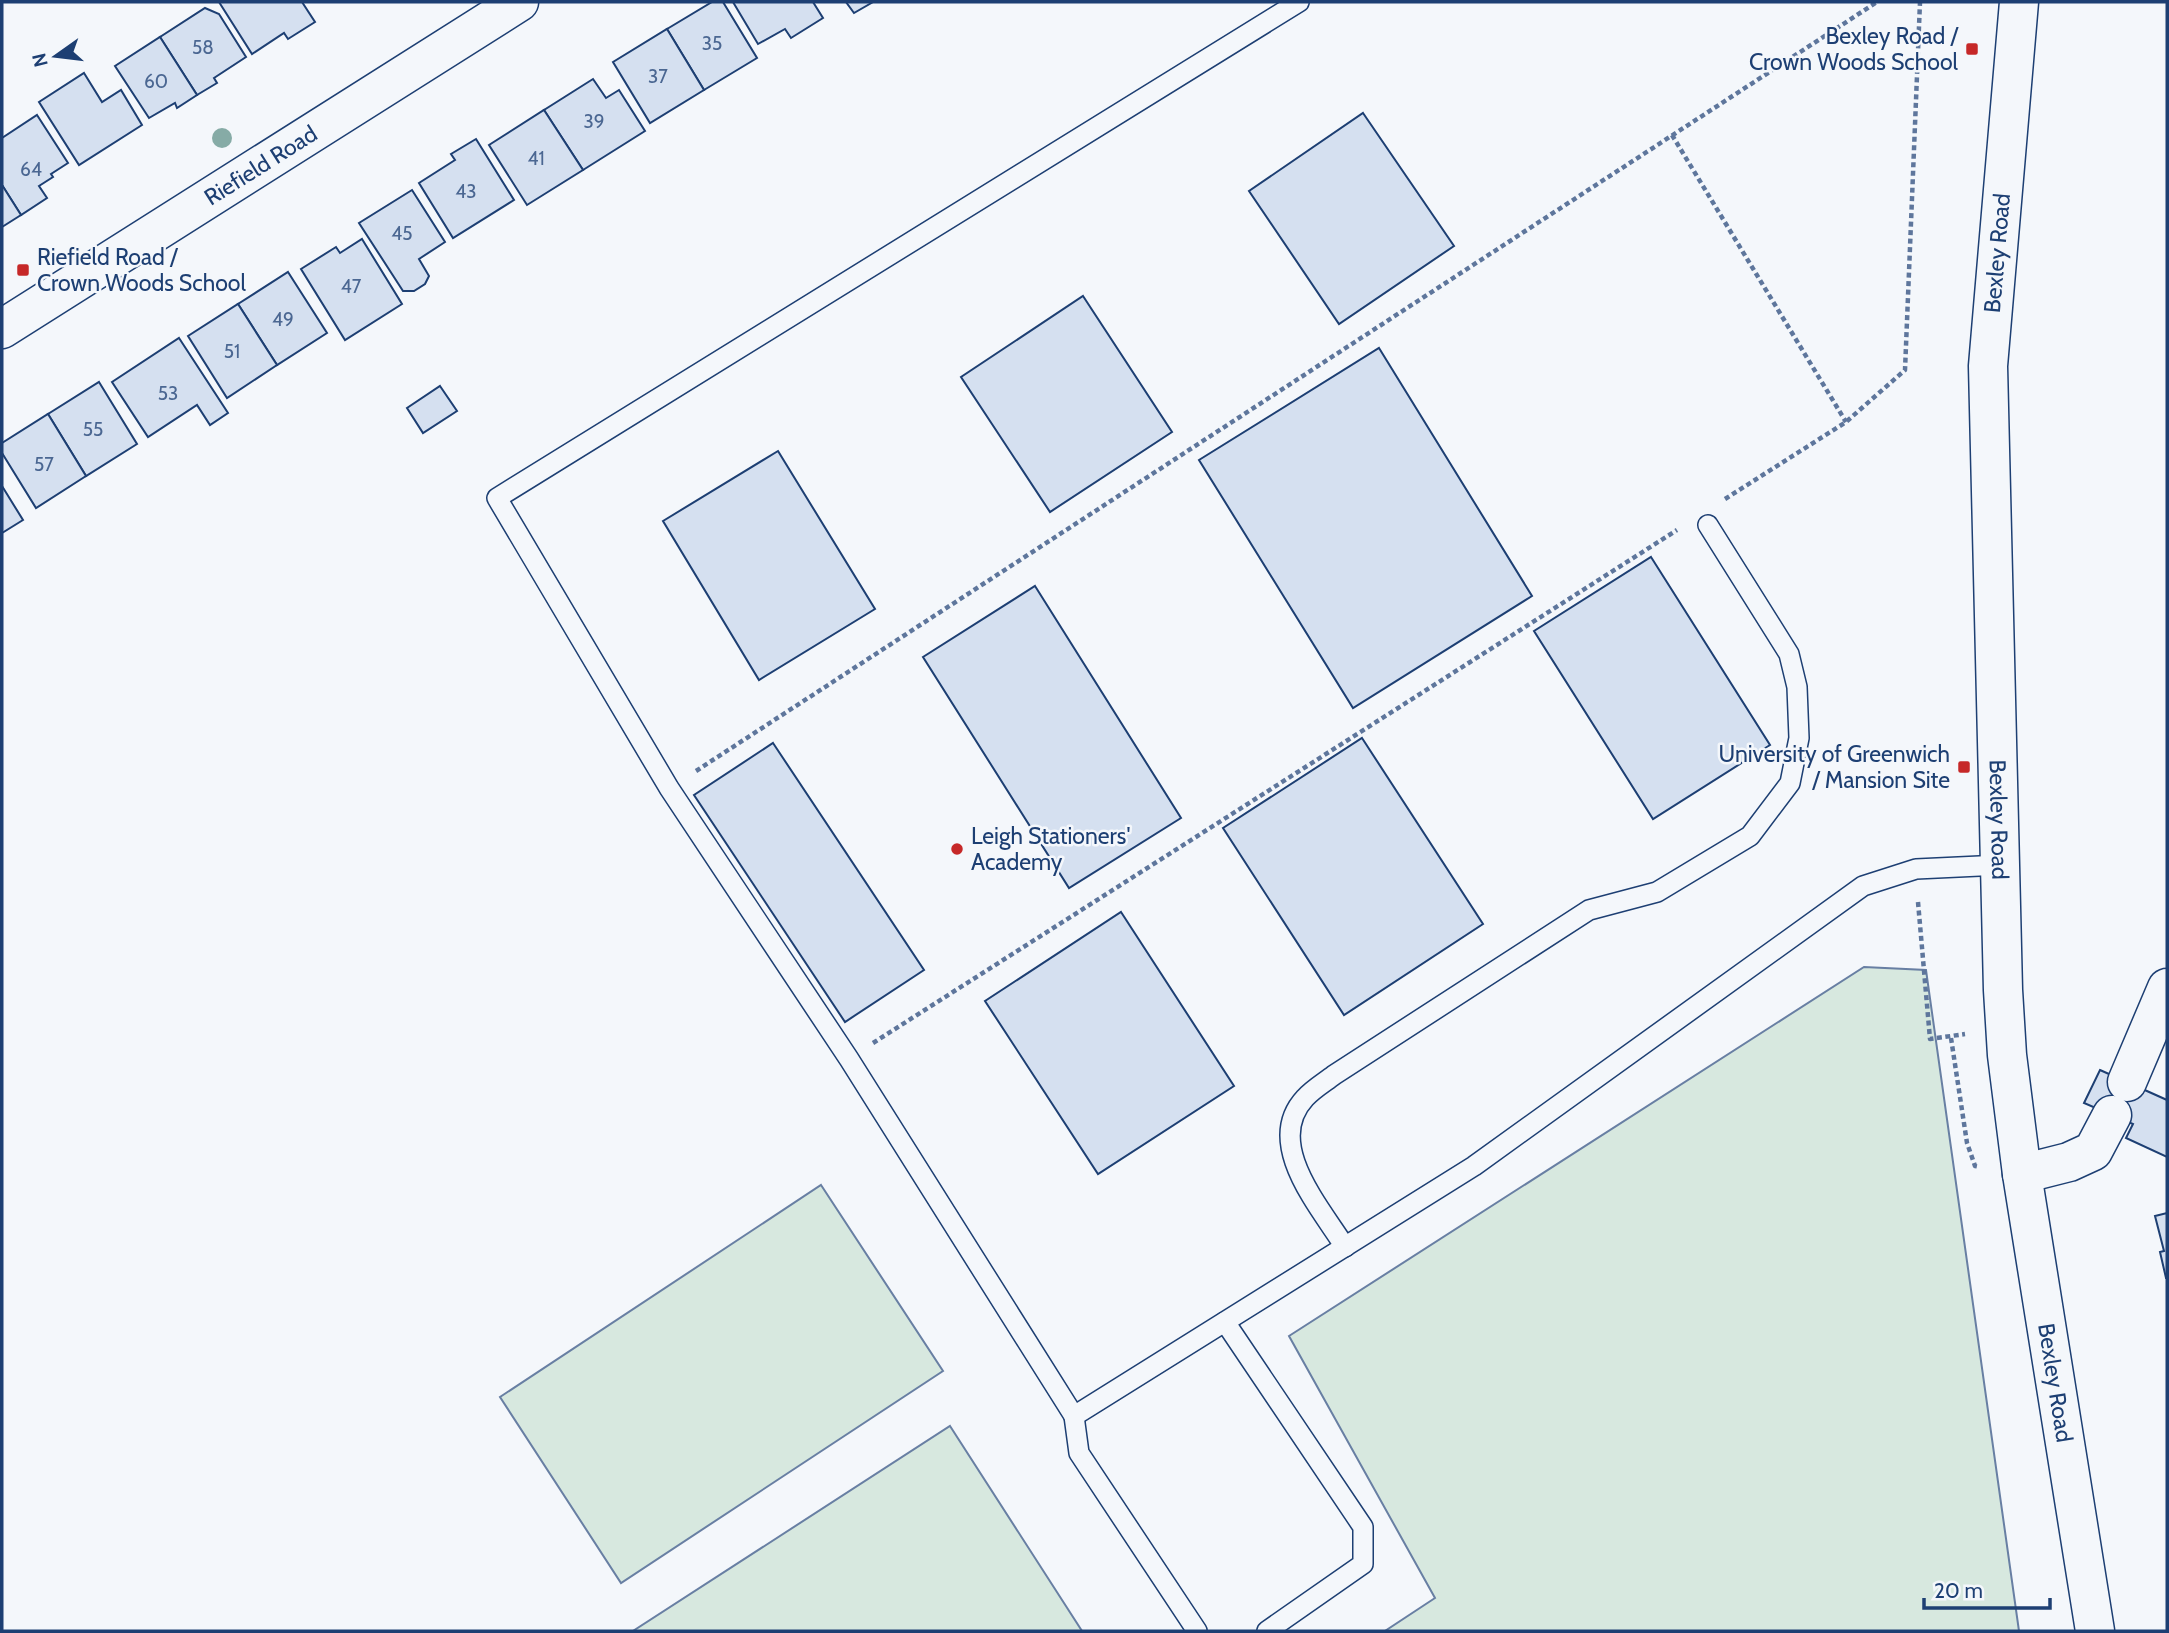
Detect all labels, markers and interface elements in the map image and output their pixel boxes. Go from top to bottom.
north arrow [21,21,91,91]
place label: Bexley Road / Crown Woods School [1749,22,1960,76]
house number: 35 [702,32,722,55]
house number: 58 [192,36,214,59]
marker: Bexley Road / Crown Woods School [1964,41,1980,57]
text: N [27,51,53,69]
house number: 37 [648,65,668,88]
house number: 60 [144,70,168,93]
house number: 39 [583,110,605,133]
street label: Riefield Road [199,119,322,211]
house number: 41 [527,147,545,170]
house number: 64 [20,158,42,181]
house number: 43 [455,180,477,203]
street label: Bexley Road [1978,192,2016,314]
house number: 45 [391,222,413,245]
place label: Riefield Road / Crown Woods School [37,243,246,297]
marker: Riefield Road / Crown Woods School [15,262,31,278]
house number: 47 [341,275,362,298]
house number: 49 [272,308,294,331]
house number: 51 [224,340,240,363]
house number: 53 [158,382,178,405]
house number: 55 [83,418,103,441]
house number: 57 [34,453,54,476]
place label: University of Greenwich / Mansion Site [1719,740,1950,794]
marker: University of Greenwich / Mansion Site [1956,759,1972,775]
street label: Bexley Road [1983,759,2014,880]
place label: Leigh Stationers' Academy [971,822,1130,876]
marker: Leigh Stationers' Academy [949,841,965,857]
street label: Bexley Road [2032,1321,2079,1444]
scale bar [1924,1566,2050,1610]
text: 20 m [1934,1578,1983,1603]

